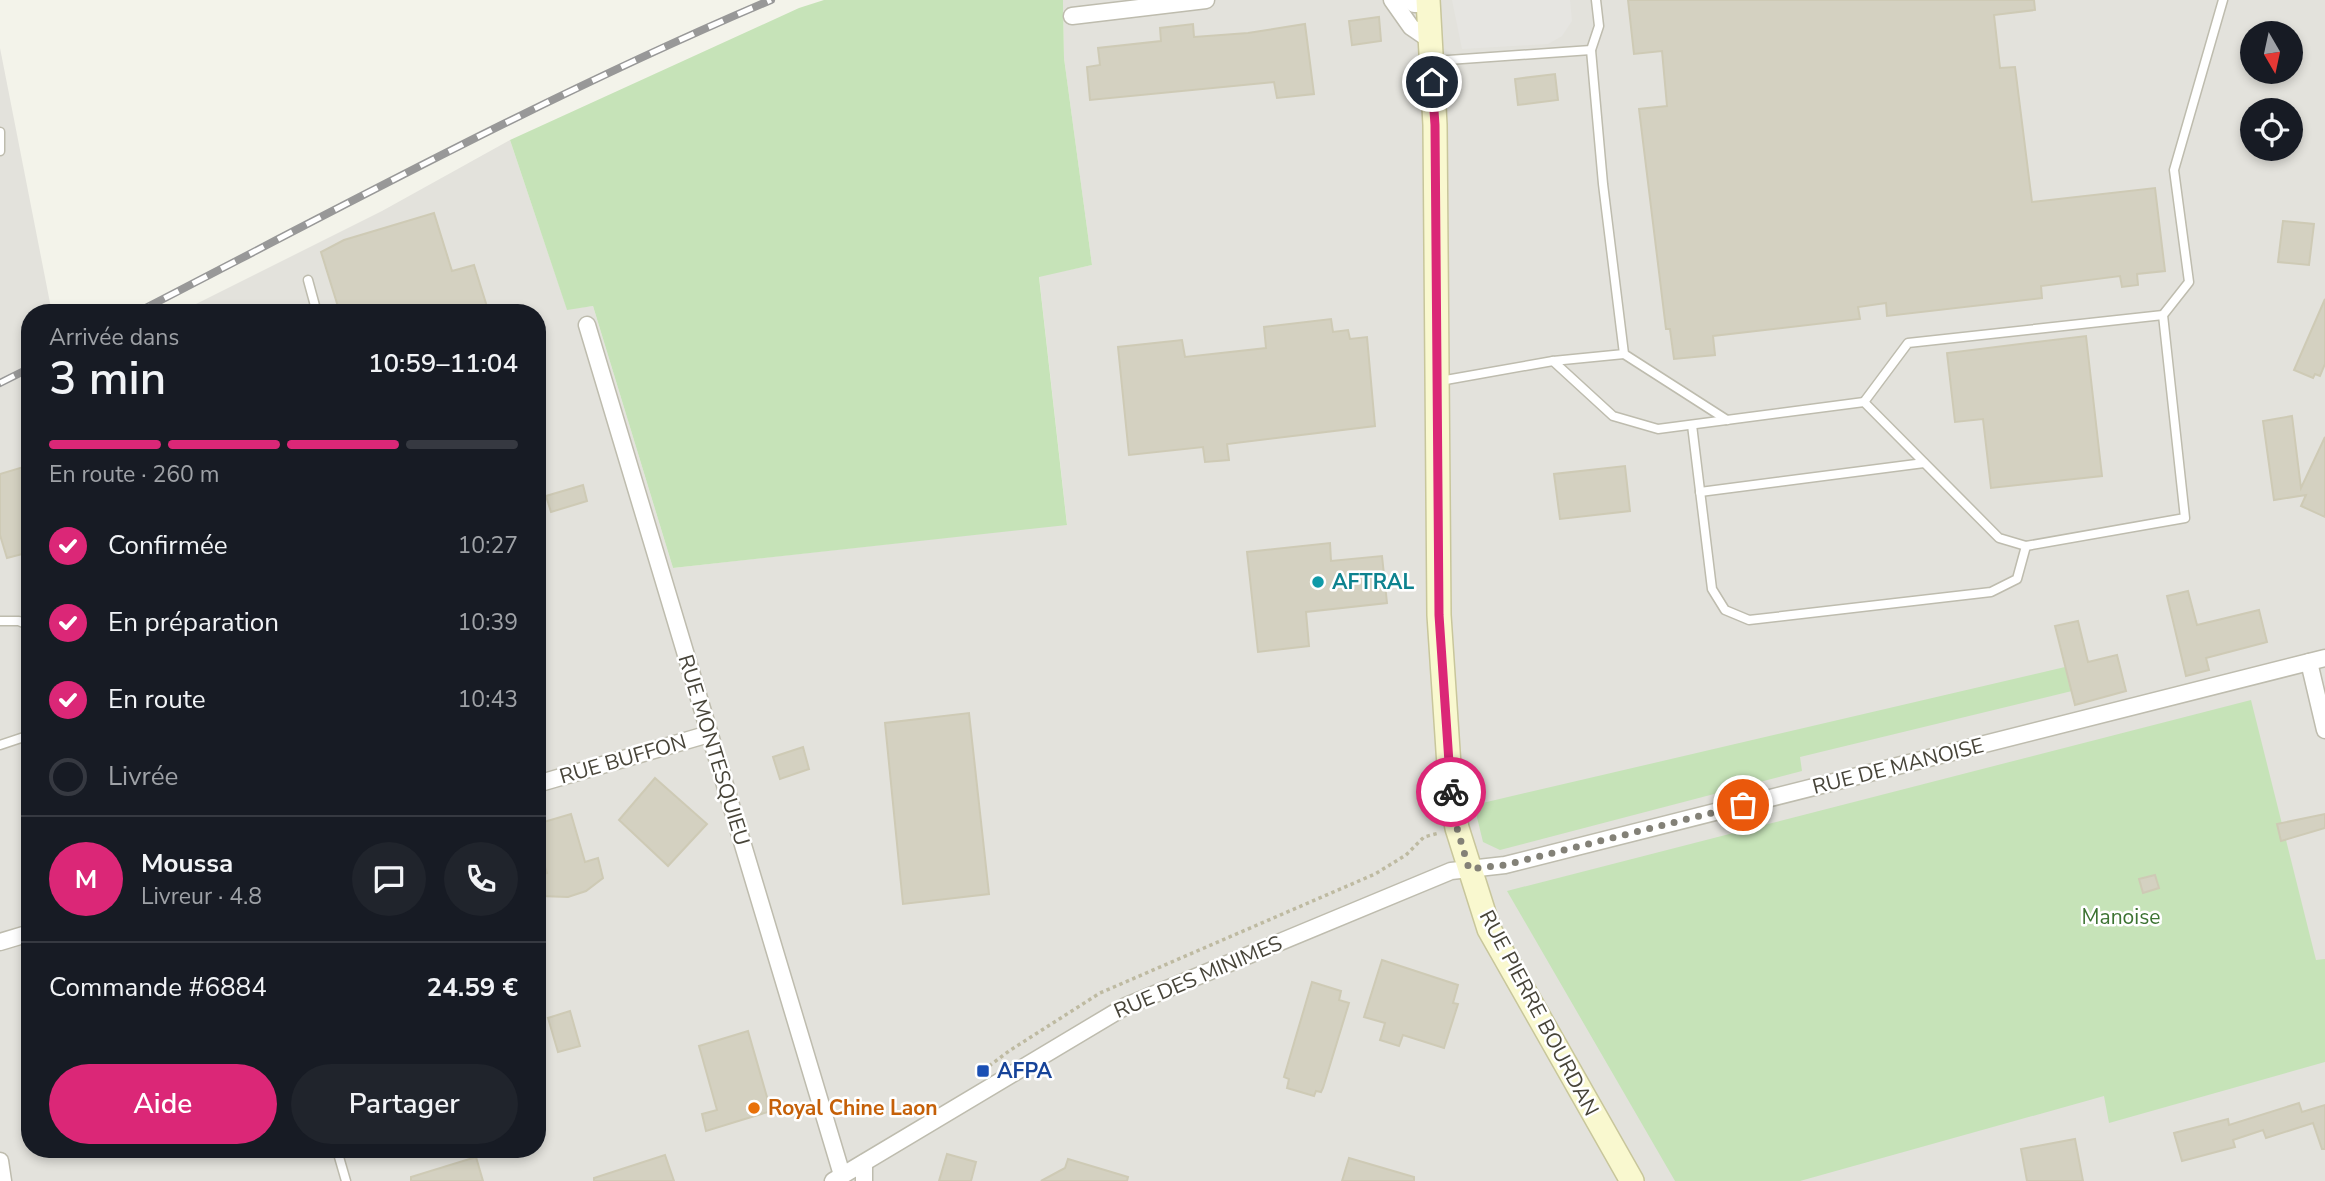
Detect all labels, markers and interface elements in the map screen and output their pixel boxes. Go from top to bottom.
north arrow [2240,21,2303,84]
map controls [2240,21,2303,161]
pin [1402,52,1462,112]
icon: home [1413,63,1451,101]
button: locate [2240,98,2303,161]
text: Arrivée dans [49,322,179,353]
text: 10:59–11:04 [368,346,518,381]
text: 3 min [49,347,166,410]
text: En route · 260 m [49,459,219,490]
icon: check [49,527,87,565]
text: Confirmée [108,528,228,563]
text: 10:27 [458,530,518,561]
place label: AFTRAL [1332,568,1414,596]
marker: AFTRAL [1310,574,1326,590]
icon: check [49,604,87,642]
text: En préparation [108,605,279,640]
text: 10:39 [458,607,518,638]
street label: RUE MONTESQUIEU [672,651,756,849]
icon: check [49,681,87,719]
text: En route [108,682,206,717]
text: 10:43 [458,684,518,715]
street label: RUE BUFFON [556,728,690,790]
street label: RUE DE MANOISE [1809,731,1987,801]
courier [1416,757,1486,827]
text: Livrée [108,759,178,794]
icon: bike [1432,773,1470,811]
pin [1713,775,1773,835]
icon: bag [1724,786,1762,824]
button: chat [352,842,426,916]
button: phone [444,842,518,916]
text: Moussa [141,846,233,881]
text: M [75,862,97,897]
text: Livreur · 4.8 [141,881,262,912]
park label: Manoise [2082,903,2160,931]
street label: RUE PIERRE BOURDAN [1473,905,1605,1121]
street label: RUE DES MINIMES [1110,929,1286,1025]
text: Commande #6884 [49,970,267,1005]
text: 24.59 € [427,970,518,1005]
place label: AFPA [997,1057,1053,1085]
marker: AFPA [975,1063,991,1079]
button: Aide [49,1064,277,1144]
button: Partager [291,1064,518,1144]
place label: Royal Chine Laon [768,1094,938,1122]
marker: Royal Chine Laon [746,1100,762,1116]

